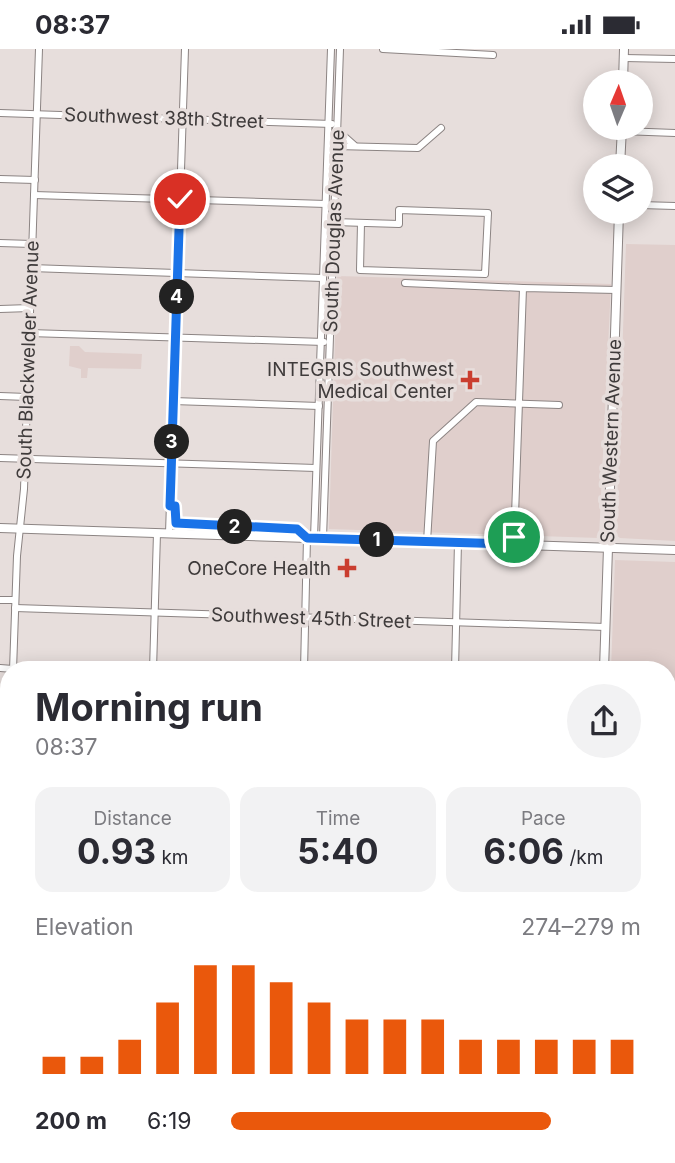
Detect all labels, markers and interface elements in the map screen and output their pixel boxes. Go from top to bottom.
text: 08:37 [35,9,110,40]
north arrow [583,70,653,140]
map controls [583,70,653,224]
street label: Southwest 38th Street [64,103,264,133]
street label: South Douglas Avenue [319,129,349,333]
button: layers [583,154,653,224]
pin [150,169,210,229]
icon: check [161,180,199,218]
street label: South Blackwelder Avenue [12,240,44,480]
pin: 4 [160,279,194,315]
text: 4 [170,285,183,308]
street label: South Western Avenue [596,338,626,544]
place label: INTEGRIS Southwest Medical Center [267,358,454,403]
marker: INTEGRIS Southwest Medical Center [460,370,480,390]
pin: 3 [154,425,190,459]
text: 3 [165,430,178,453]
pin [484,507,544,567]
pin: 2 [218,510,252,545]
text: 2 [229,515,240,538]
icon: arrive [495,518,533,556]
pin: 1 [360,523,394,557]
text: 1 [372,528,381,551]
place label: OneCore Health [187,557,331,580]
marker: OneCore Health [337,558,357,578]
street label: Southwest 45th Street [210,603,412,633]
text: Morning run [35,684,263,730]
button: share [567,684,641,758]
text: 08:37 [35,733,98,761]
text: Distance [93,807,172,830]
text: Time [316,807,360,830]
text: Pace [521,807,566,830]
text: 0.93 [77,830,156,872]
text: 5:40 [297,830,379,872]
text: 6:06 [483,830,564,872]
text: km [156,846,188,869]
text: /km [564,846,603,869]
text: Elevation [35,913,134,941]
text: 274–279 m [521,913,641,941]
text: 200 m [35,1107,107,1135]
text: 6:19 [147,1107,192,1135]

